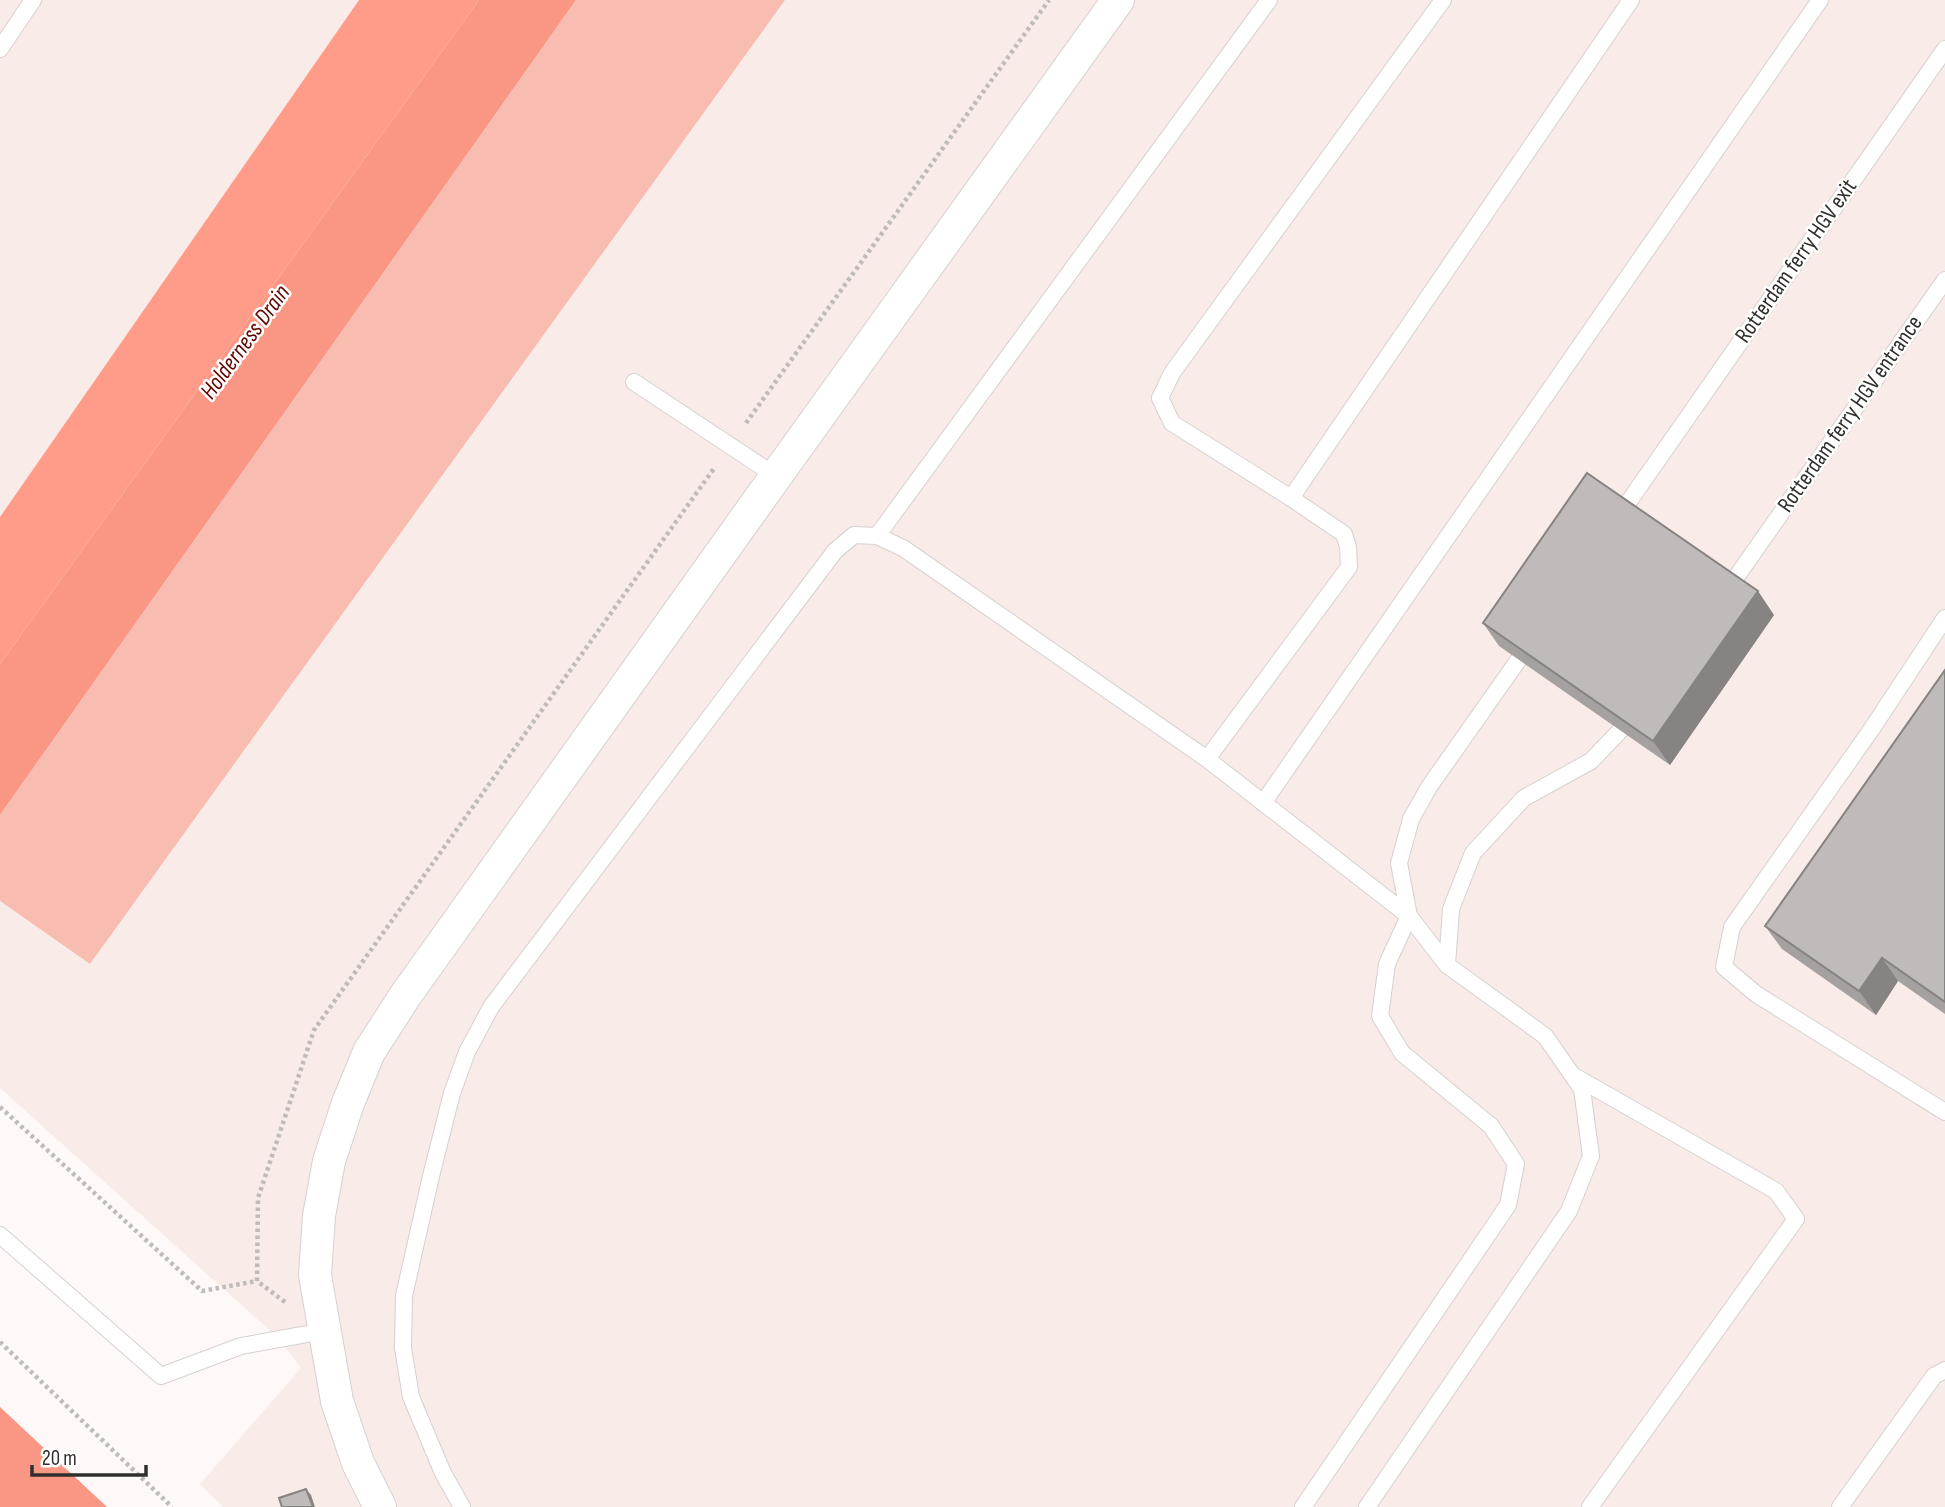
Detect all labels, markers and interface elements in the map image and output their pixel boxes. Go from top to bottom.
street label: Rotterdam ferry HGV exit [1729,174,1863,348]
water label: Holderness Drain [194,279,296,405]
street label: Rotterdam ferry HGV entrance [1771,310,1929,518]
scale bar [32,1434,145,1478]
text: 20 m [42,1446,77,1471]

